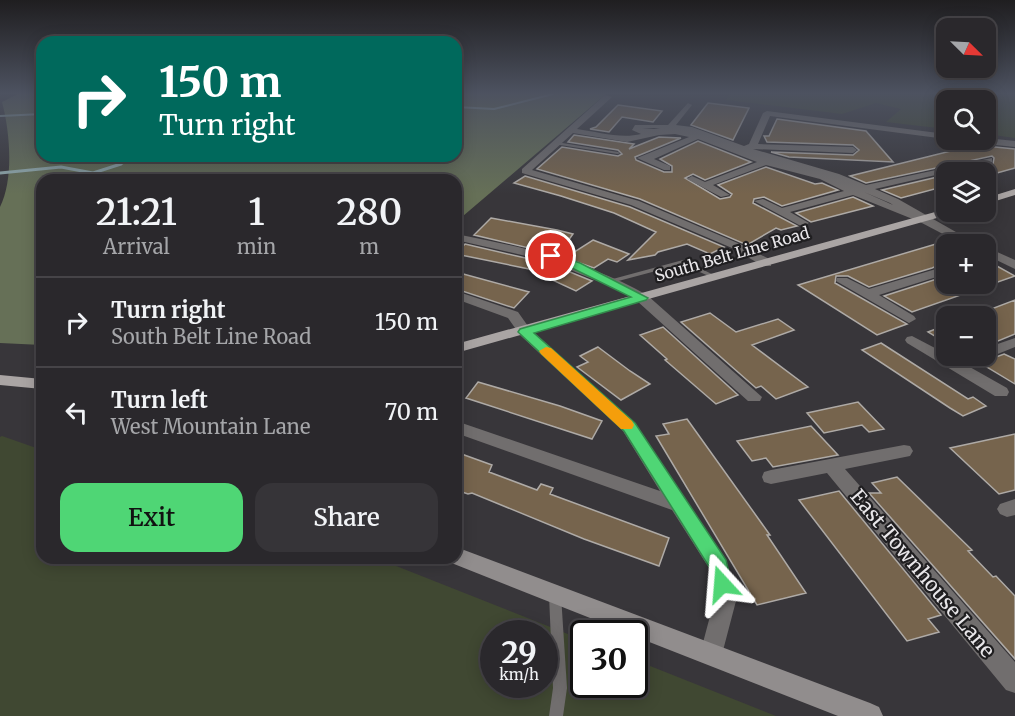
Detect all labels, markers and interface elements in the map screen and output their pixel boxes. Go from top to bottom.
north arrow [936,18,996,78]
map controls [936,18,996,366]
text: 150 m [159,56,281,108]
icon: right [60,60,138,138]
button: search [936,90,996,150]
text: Turn right [159,108,296,142]
button: layers [936,162,996,222]
text: 21:21 [96,190,177,235]
text: 1 [248,190,265,235]
text: 280 [336,190,402,235]
street label: South Belt Line Road [652,222,812,286]
pin [525,230,576,281]
text: Arrival [103,234,170,259]
text: min [237,234,276,259]
text: m [359,234,379,259]
button: + [936,234,996,294]
icon: arrive [534,239,567,272]
text: Turn right [111,296,225,324]
icon: right [60,306,93,339]
button: − [936,306,996,366]
text: 150 m [375,308,438,336]
text: South Belt Line Road [111,324,311,349]
text: Turn left [111,386,208,414]
icon: left [60,396,93,429]
text: 70 m [385,398,438,426]
text: West Mountain Lane [111,414,310,439]
button: Exit [60,483,243,552]
button: Share [255,483,438,552]
street label: East Townhouse Lane [845,484,1001,662]
position arrow [690,552,754,616]
speed limit sign: 30 [570,620,648,698]
text: 29 [501,633,537,671]
text: km/h [499,665,539,684]

